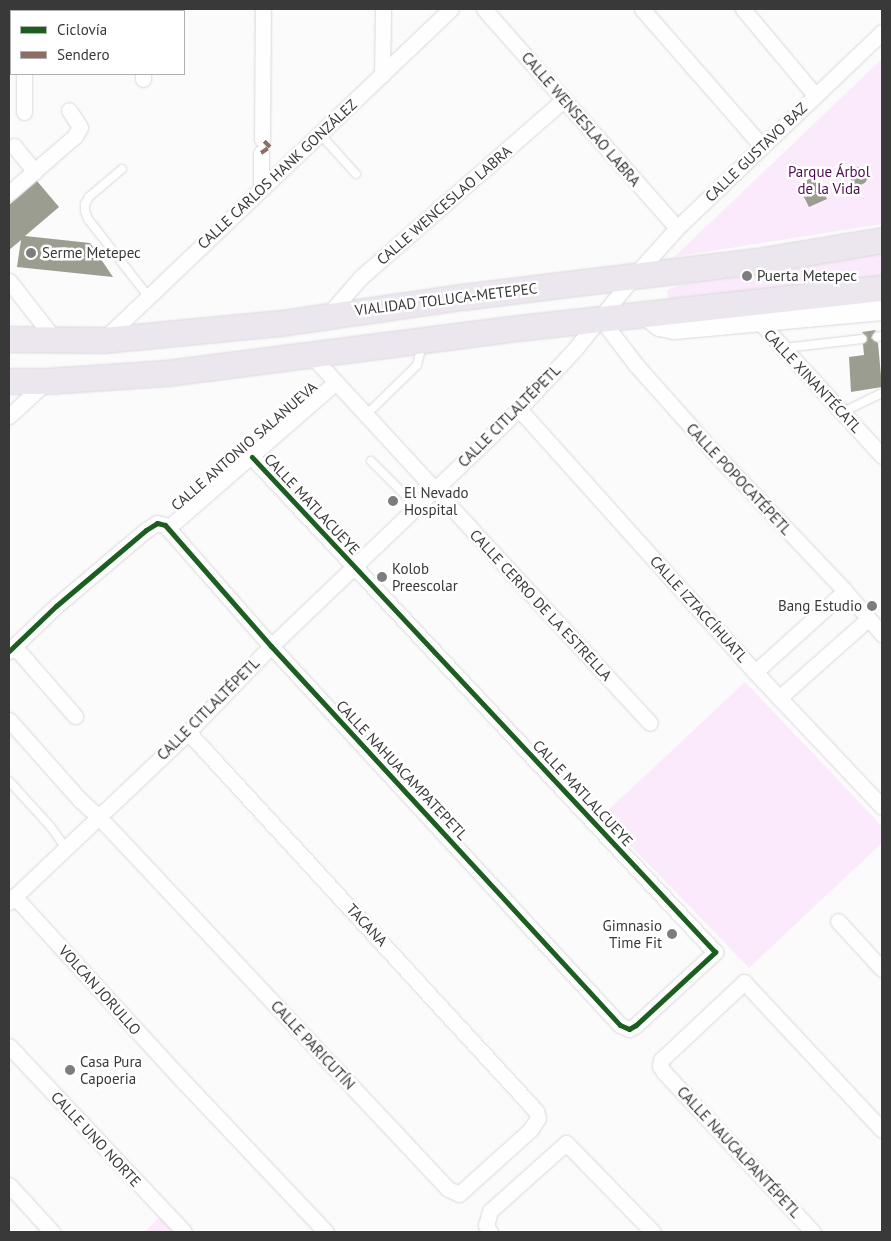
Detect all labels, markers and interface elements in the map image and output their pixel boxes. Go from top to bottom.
legend [10,10,185,75]
text: Ciclovía [57,20,107,39]
text: Sendero [57,45,110,64]
street label: CALLE WENSESLAO LABRA [518,48,644,190]
street label: CALLE CARLOS HANK GONZÁLEZ [193,95,361,253]
street label: CALLE GUSTAVO BAZ [701,99,811,205]
street label: CALLE WENCESLAO LABRA [373,142,515,268]
park label: Parque Árbol de la Vida [788,162,870,197]
place label: Serme Metepec [42,244,141,262]
marker: Serme Metepec [24,246,38,260]
place label: Puerta Metepec [757,267,857,285]
marker: Puerta Metepec [741,270,753,282]
street label: VIALIDAD TOLUCA-METEPEC [353,279,539,319]
street label: CALLE XINANTÉCATL [760,325,866,437]
street label: CALLE CITLALTÉPETL [454,361,564,471]
street label: CALLE ANTONIO SALANUEVA [167,378,321,514]
street label: CALLE POPOCATÉPETL [683,419,795,539]
street label: CALLE MATLACUEYE [261,450,363,558]
place label: El Nevado Hospital [404,483,469,518]
marker: El Nevado Hospital [386,494,400,508]
street label: CALLE CERRO DE LA ESTRELLA [466,525,616,685]
street label: CALLE IZTACCÍHUATL [646,552,752,666]
place label: Kolob Preescolar [392,559,458,594]
marker: Kolob Preescolar [376,571,388,583]
place label: Bang Estudio [778,597,862,615]
marker: Bang Estudio [866,600,878,612]
street label: CALLE CITLALTÉPETL [153,654,263,764]
street label: CALLE NAHUACAMPATEPETL [333,696,471,844]
street label: CALLE MATLALCUEYE [529,736,637,850]
street label: TACANA [343,900,391,950]
place label: Gimnasio Time Fit [603,916,662,951]
marker: Gimnasio Time Fit [666,928,678,940]
street label: VOLCAN JORULLO [55,942,145,1038]
street label: CALLE PARICUTÍN [267,997,359,1093]
place label: Casa Pura Capoeria [80,1052,142,1087]
marker: Casa Pura Capoeria [64,1064,76,1076]
street label: CALLE NAUCALPANTÉPETL [673,1083,805,1221]
street label: CALLE UNO NORTE [47,1088,145,1190]

